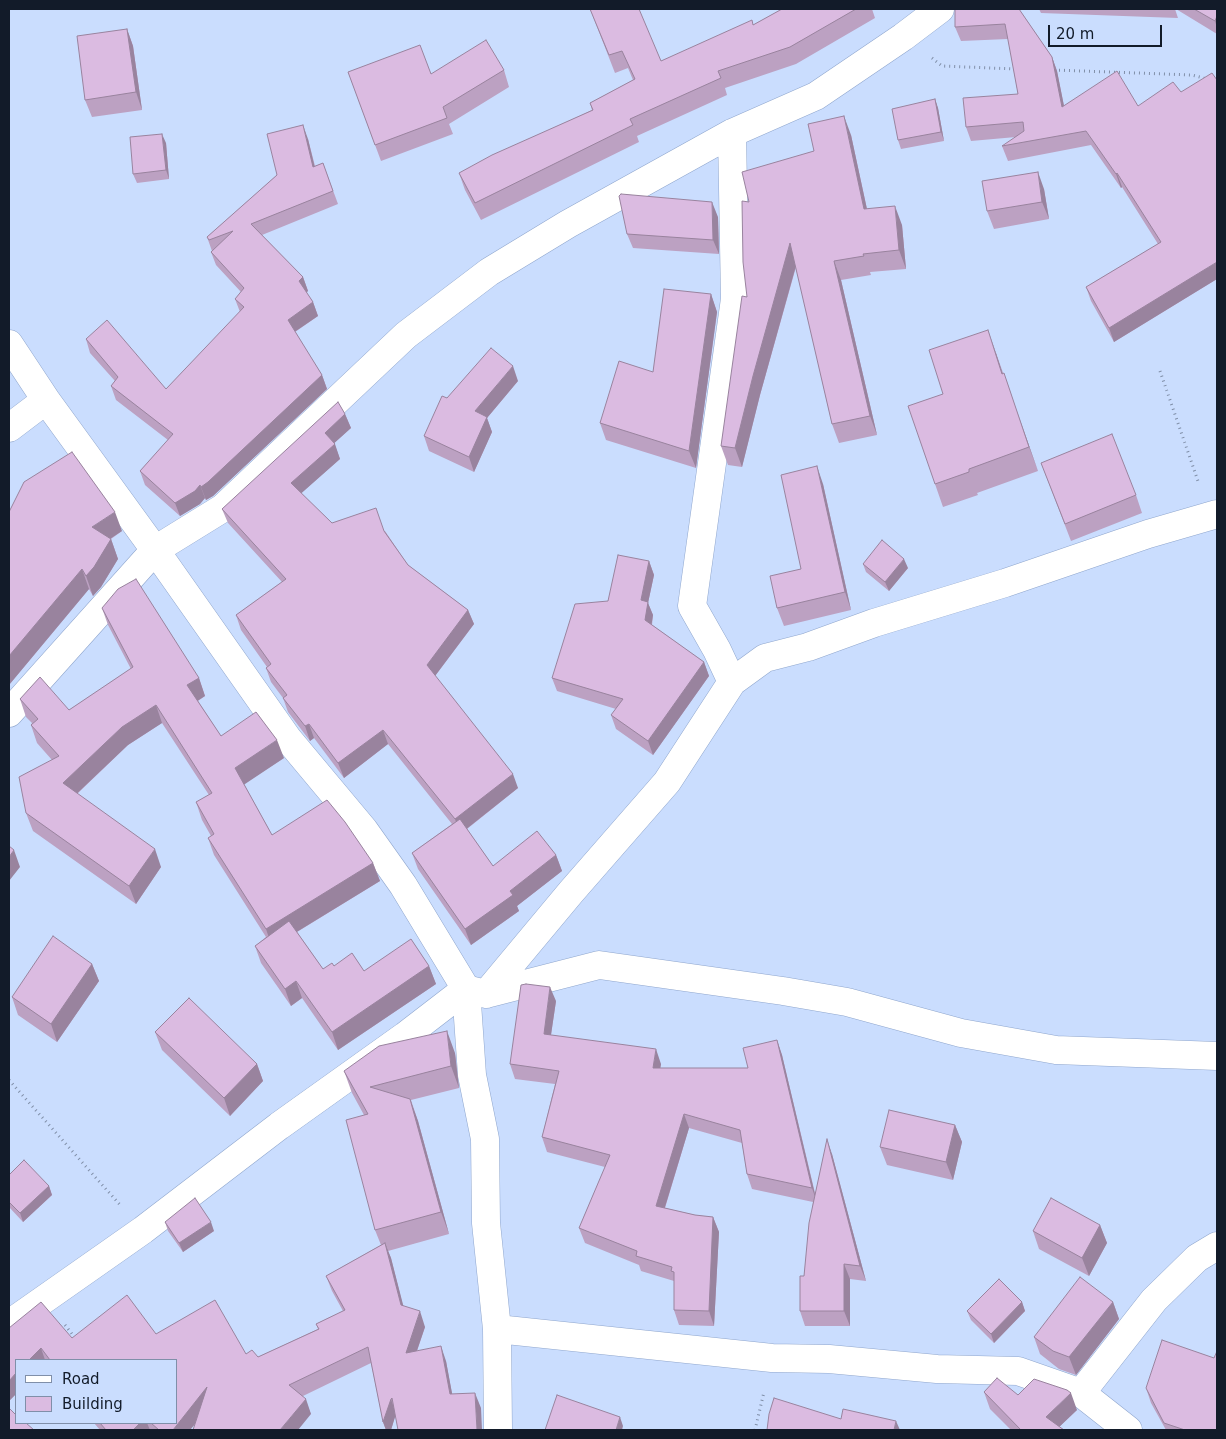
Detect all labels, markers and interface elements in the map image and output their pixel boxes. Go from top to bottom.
scale bar [1051,15,1165,47]
text: 20 m [1056,25,1094,43]
legend [15,1359,178,1424]
text: Road [62,1370,100,1388]
text: Building [62,1395,123,1413]

